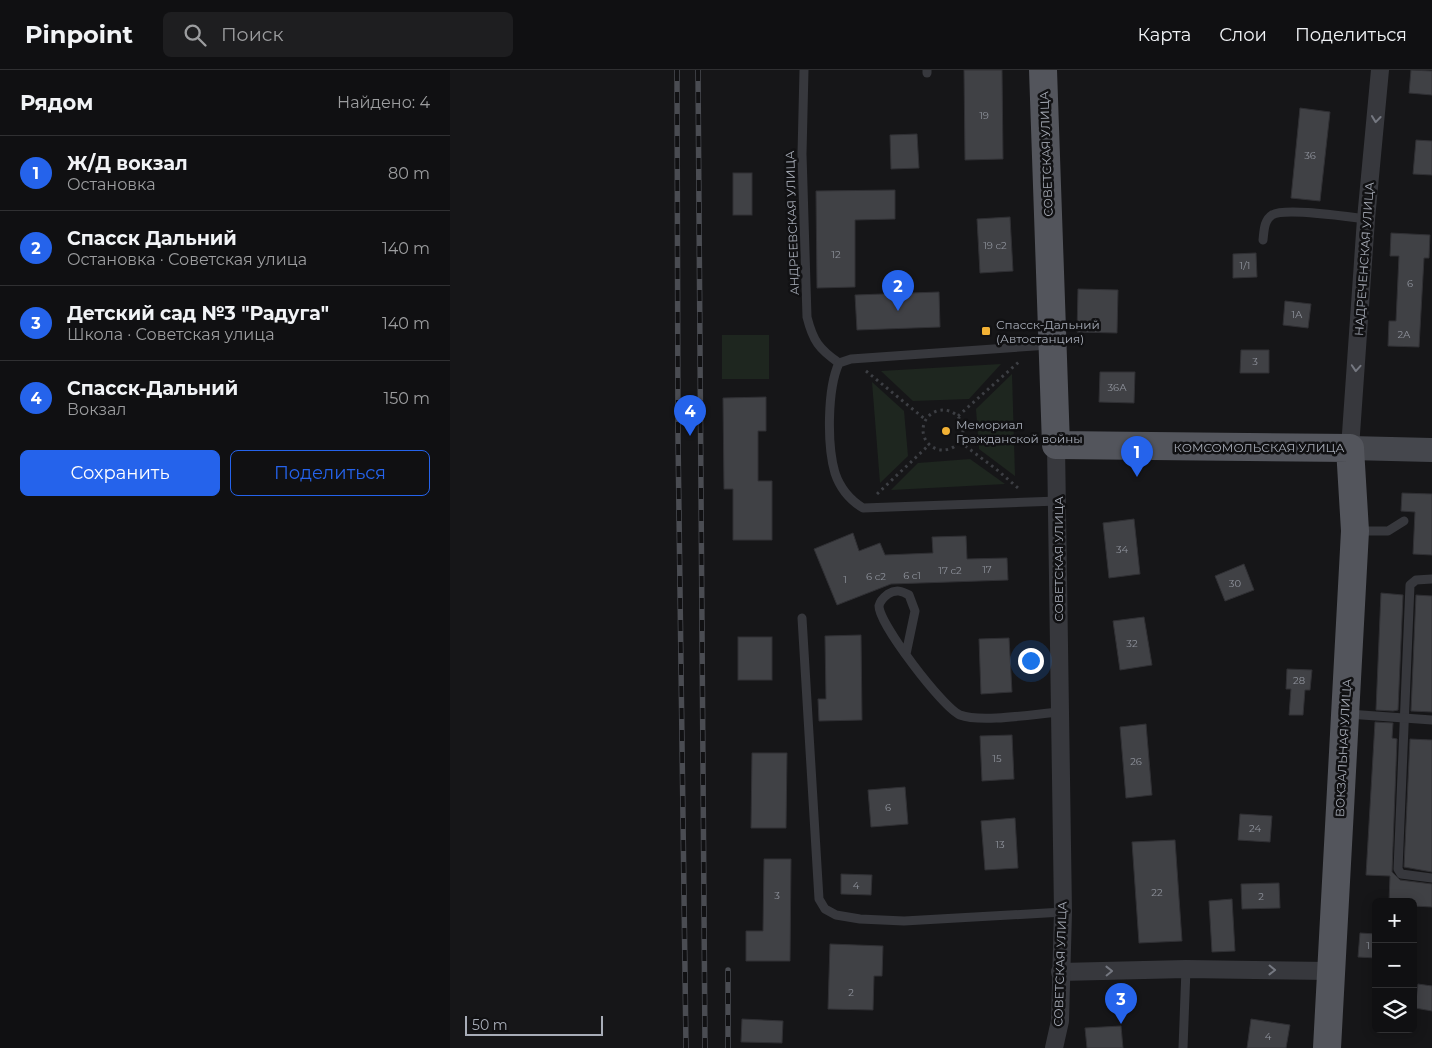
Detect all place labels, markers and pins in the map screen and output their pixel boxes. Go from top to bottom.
pin: 2 [882,270,914,311]
place label: Спасск-Дальний (Автостанция) [996,317,1100,346]
marker: Спасск-Дальний (Автостанция) [980,325,992,337]
pin: 4 [674,395,706,436]
place label: Мемориал Гражданской войны [956,417,1083,446]
marker: Мемориал Гражданской войны [940,425,952,437]
pin: 1 [1121,436,1153,477]
pin: 3 [1105,983,1137,1024]

